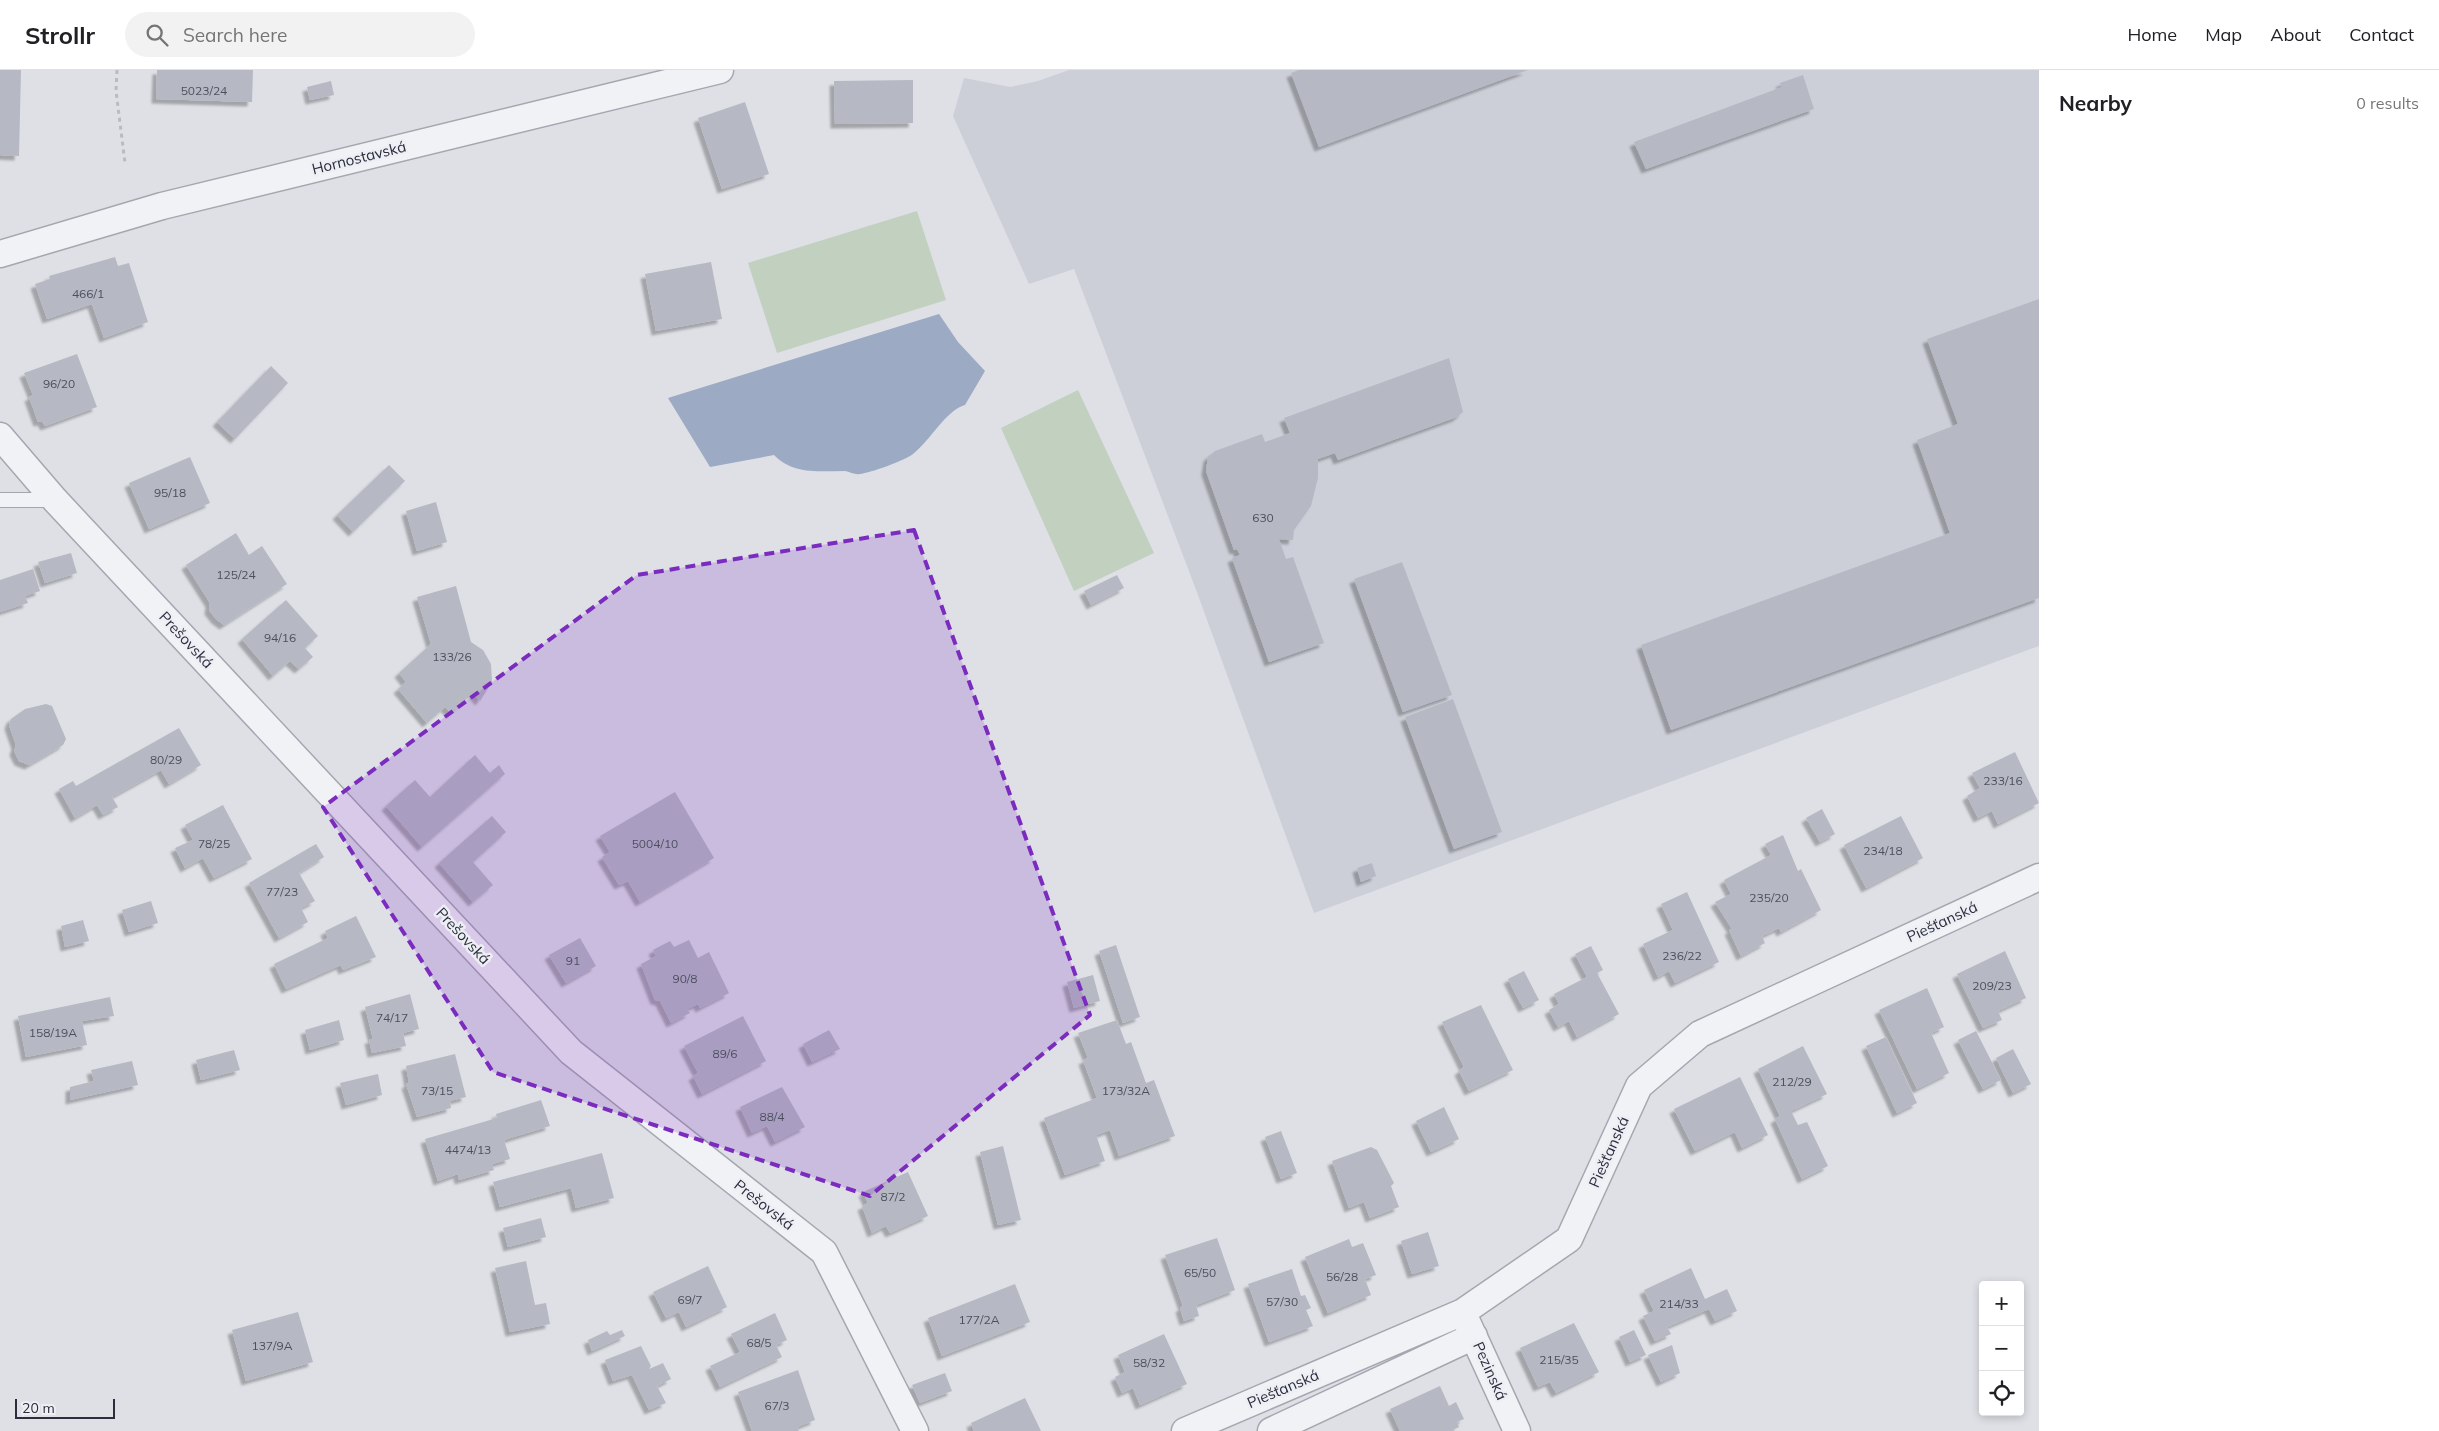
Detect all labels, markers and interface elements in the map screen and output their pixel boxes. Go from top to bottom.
search box [125,12,475,57]
text: Strollr [25,20,95,50]
icon: search [143,21,171,49]
text: Search here [183,23,287,47]
text: Home [2127,23,2177,46]
text: Map [2205,23,2242,46]
text: About [2270,23,2321,46]
text: Contact [2349,23,2414,46]
house number: 5023/24 [181,83,227,98]
text: Nearby [2059,90,2132,116]
text: 0 results [2356,93,2419,113]
street label: Hornostavská [310,137,408,178]
house number: 466/1 [72,286,104,301]
house number: 96/20 [43,376,75,391]
house number: 95/18 [154,485,186,500]
house number: 630 [1252,510,1274,525]
house number: 125/24 [216,567,256,582]
street label: Prešovská [155,607,218,672]
house number: 94/16 [264,630,296,645]
house number: 133/26 [432,649,472,664]
house number: 80/29 [150,752,182,767]
house number: 233/16 [1983,773,2023,788]
house number: 78/25 [198,836,230,851]
house number: 5004/10 [632,836,678,851]
house number: 234/18 [1863,843,1903,858]
house number: 77/23 [266,884,298,899]
house number: 235/20 [1749,890,1789,905]
street label: Piešťanská [1903,897,1980,946]
street label: Prešovská [432,903,495,968]
house number: 236/22 [1662,948,1702,963]
house number: 91 [566,953,580,968]
house number: 90/8 [672,971,698,986]
house number: 209/23 [1972,978,2012,993]
house number: 74/17 [376,1010,408,1025]
house number: 158/19A [29,1025,77,1040]
house number: 89/6 [712,1046,738,1061]
house number: 212/29 [1772,1074,1812,1089]
house number: 73/15 [421,1083,453,1098]
house number: 173/32A [1102,1083,1150,1098]
house number: 88/4 [759,1109,785,1124]
street label: Piešťanská [1584,1113,1633,1190]
house number: 4474/13 [445,1142,491,1157]
street label: Prešovská [730,1175,798,1234]
house number: 87/2 [880,1189,906,1204]
house number: 65/50 [1184,1265,1216,1280]
house number: 56/28 [1326,1269,1358,1284]
map controls [1979,1281,2024,1416]
button: + [1979,1281,2024,1326]
house number: 69/7 [677,1292,703,1307]
house number: 57/30 [1266,1294,1298,1309]
house number: 214/33 [1659,1296,1699,1311]
house number: 177/2A [958,1312,1000,1327]
button: − [1979,1326,2024,1371]
house number: 68/5 [746,1335,772,1350]
house number: 137/9A [251,1338,293,1353]
street label: Pezinská [1469,1339,1512,1403]
house number: 215/35 [1539,1352,1579,1367]
house number: 58/32 [1133,1355,1165,1370]
street label: Piešťanská [1244,1365,1322,1412]
button: locate [1979,1371,2024,1416]
scale bar [15,1396,115,1419]
house number: 67/3 [764,1398,790,1413]
text: 20 m [22,1399,55,1417]

